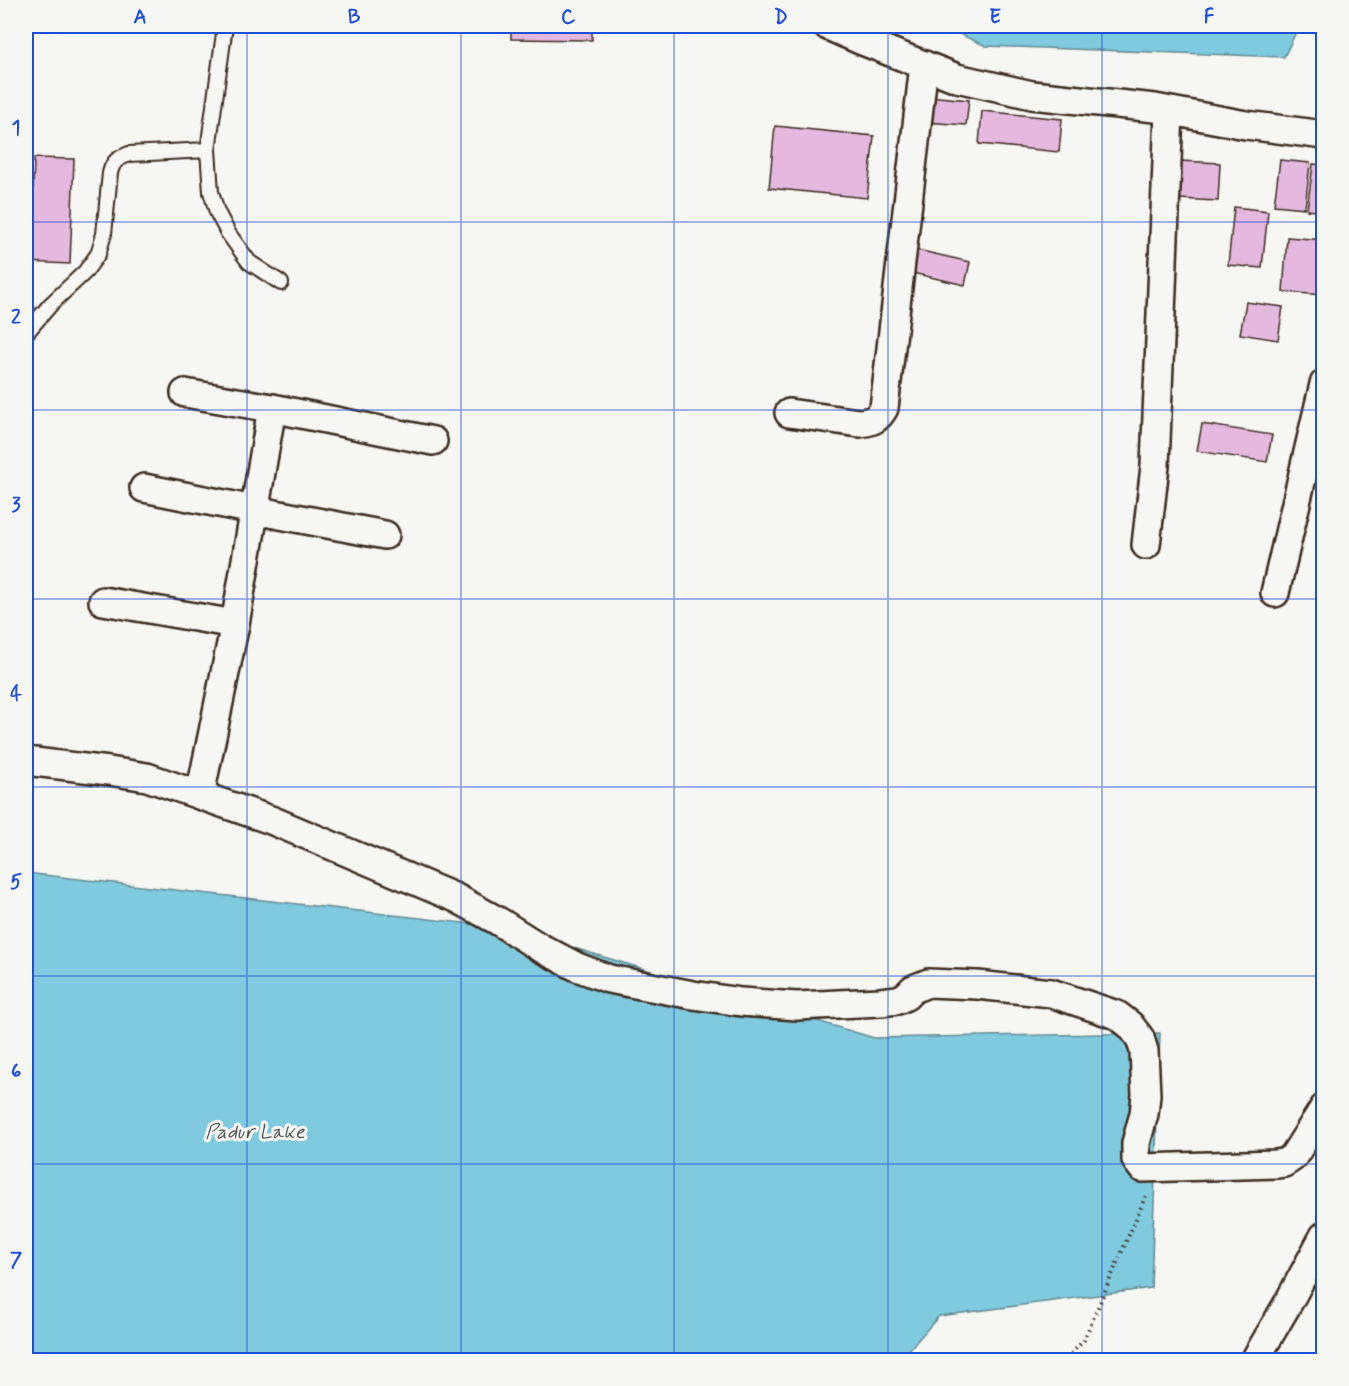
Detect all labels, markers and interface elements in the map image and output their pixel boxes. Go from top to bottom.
text: A [133,4,147,31]
text: B [348,4,361,31]
text: C [561,4,576,31]
text: D [774,4,788,31]
text: E [989,4,1001,31]
text: F [1204,4,1215,31]
text: 1 [12,115,20,142]
text: 2 [11,304,21,331]
text: 3 [11,492,21,519]
text: 4 [10,681,22,708]
text: 5 [10,869,22,896]
text: 6 [11,1058,21,1085]
water label: Padur Lake [205,1119,306,1146]
text: 7 [10,1247,22,1274]

